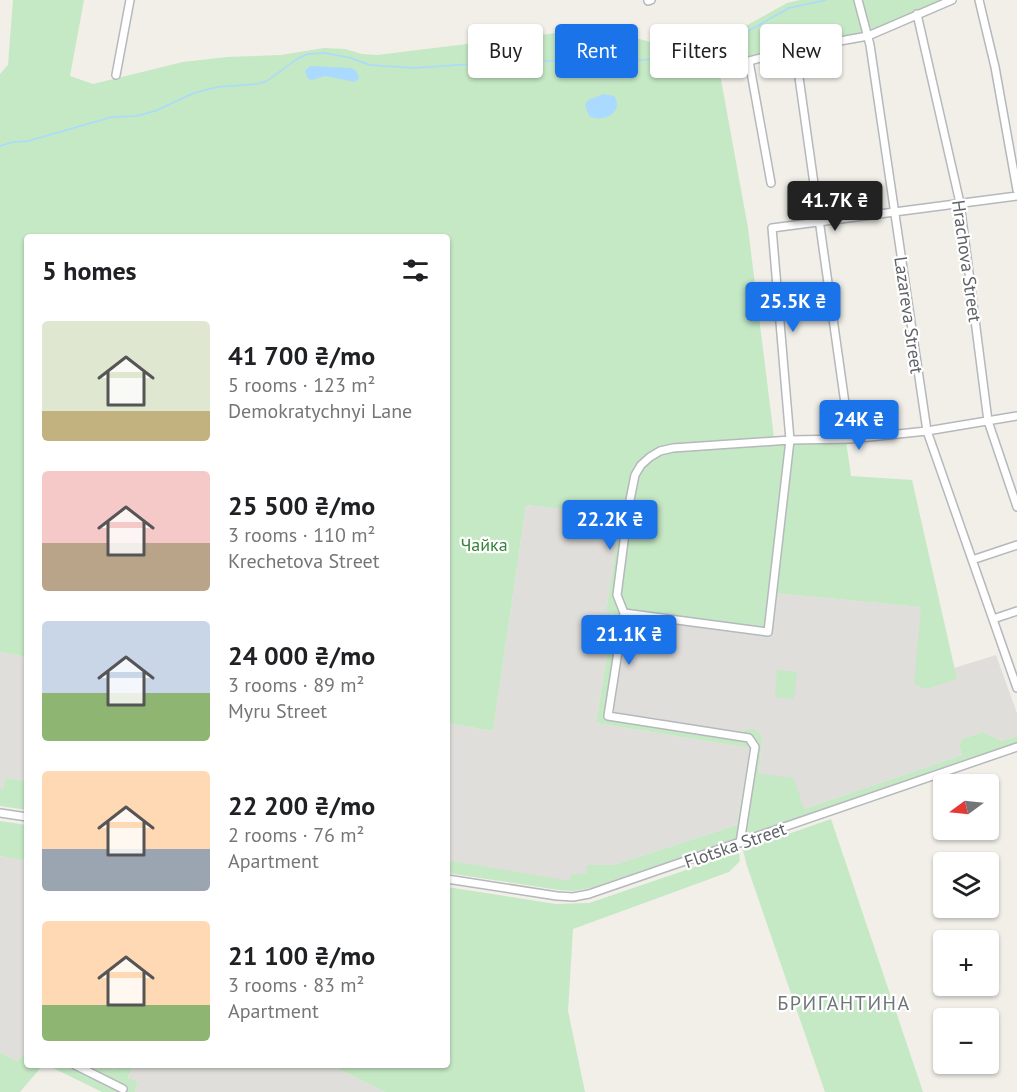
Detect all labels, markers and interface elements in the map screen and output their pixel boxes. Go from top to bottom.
chip: Buy [468,24,543,78]
chip: Rent [555,24,638,78]
chip: Filters [650,24,748,78]
chip: New [760,24,842,78]
pin: 41.7K ₴ [780,181,890,232]
text: 41.7K ₴ [801,187,869,213]
street label: Hrachova Street [947,199,987,323]
text: 5 homes [42,254,137,287]
icon: filters [399,254,432,287]
street label: Lazareva Street [889,255,929,375]
pin: 25.5K ₴ [738,282,848,333]
text: 25.5K ₴ [759,288,827,314]
text: 41 700 ₴/mo [228,339,375,372]
icon: home [90,345,162,417]
text: 5 rooms · 123 m² [228,372,375,398]
text: Demokratychnyi Lane [228,398,412,424]
pin: 24K ₴ [817,400,901,451]
text: 24K ₴ [834,406,884,432]
text: 25 500 ₴/mo [228,489,375,522]
icon: home [90,495,162,567]
pin: 22.2K ₴ [555,500,665,551]
text: 22.2K ₴ [576,506,644,532]
text: 3 rooms · 110 m² [228,522,375,548]
park label: Чайка [460,533,508,556]
text: Krechetova Street [228,548,380,574]
pin: 21.1K ₴ [574,615,684,666]
text: 21.1K ₴ [595,621,663,647]
text: 24 000 ₴/mo [228,639,375,672]
icon: home [90,645,162,717]
text: 3 rooms · 89 m² [228,672,364,698]
text: Myru Street [228,698,327,724]
north arrow [933,774,999,840]
map controls [933,774,999,1074]
text: 22 200 ₴/mo [228,789,375,822]
icon: home [90,795,162,867]
street label: Flotska Street [681,817,789,873]
text: 2 rooms · 76 m² [228,822,364,848]
text: Apartment [228,848,319,874]
button: layers [933,852,999,918]
button: + [933,930,999,996]
text: 21 100 ₴/mo [228,939,375,972]
icon: home [90,945,162,1017]
text: 3 rooms · 83 m² [228,972,364,998]
district label: БРИГАНТИНА [777,990,911,1016]
text: Apartment [228,998,319,1024]
button: − [933,1008,999,1074]

